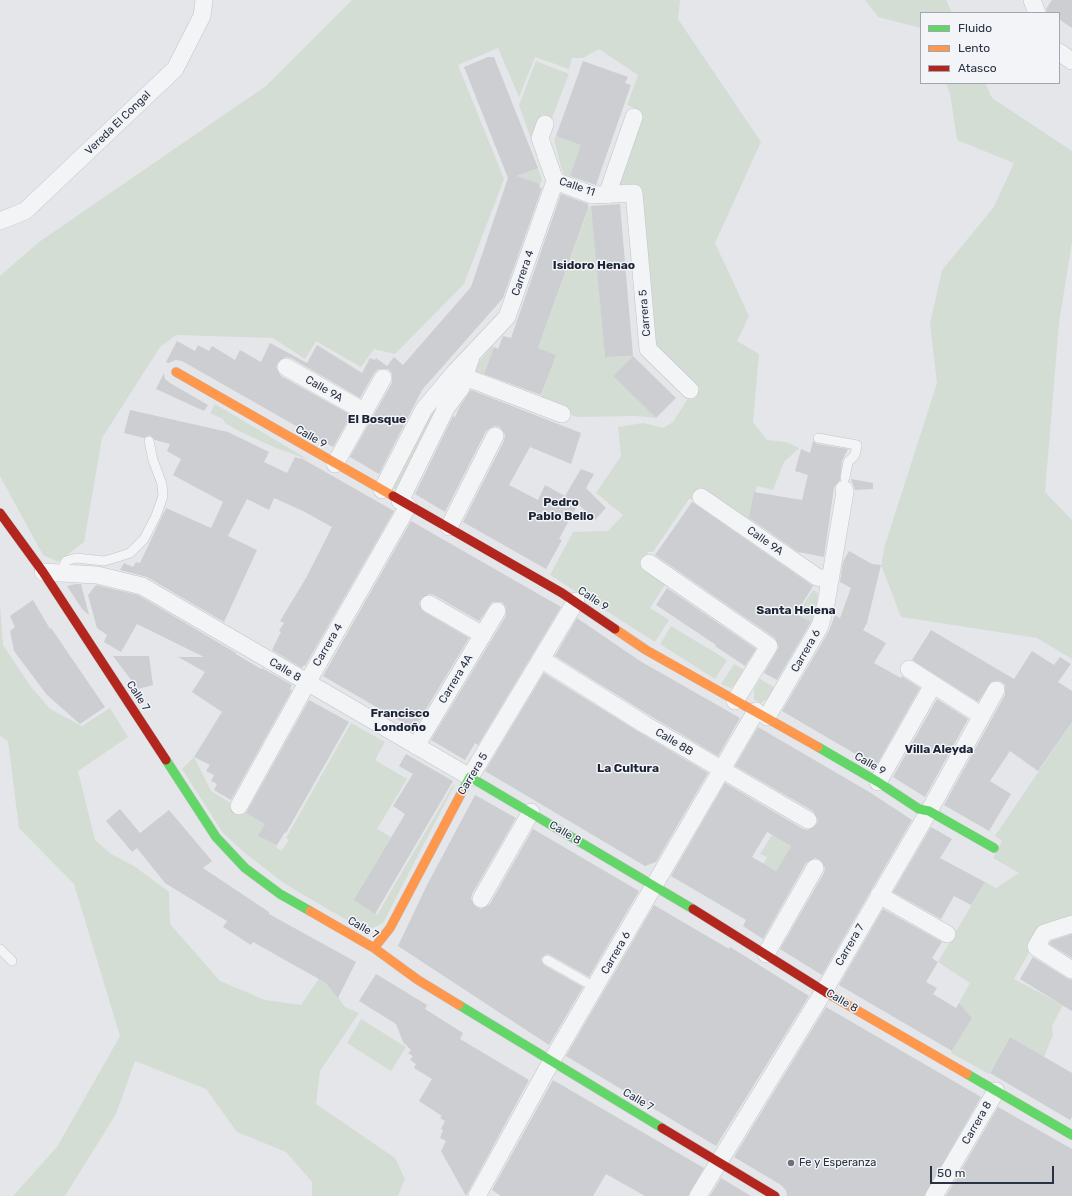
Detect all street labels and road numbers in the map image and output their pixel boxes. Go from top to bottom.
street label: Vereda El Congal [82,88,154,158]
street label: Calle 11 [557,175,597,199]
street label: Carrera 4 [509,248,537,298]
street label: Carrera 5 [636,289,654,337]
street label: Calle 9A [303,373,345,405]
street label: Calle 9 [293,423,329,451]
street label: Calle 9A [744,524,786,558]
street label: Calle 9 [575,584,611,614]
street label: Carrera 4 [310,621,346,669]
street label: Carrera 6 [788,627,824,675]
street label: Carrera 4A [436,652,476,706]
street label: Calle 8 [267,655,303,685]
street label: Calle 7 [123,678,153,714]
street label: Calle 8B [653,726,695,758]
street label: Carrera 5 [455,750,491,798]
street label: Calle 9 [852,750,888,778]
street label: Calle 8 [547,818,583,848]
street label: Calle 7 [345,914,381,942]
street label: Carrera 7 [833,922,867,968]
street label: Carrera 6 [598,929,634,977]
street label: Calle 8 [824,987,860,1015]
street label: Calle 7 [620,1086,656,1114]
street label: Carrera 8 [959,1099,995,1147]

